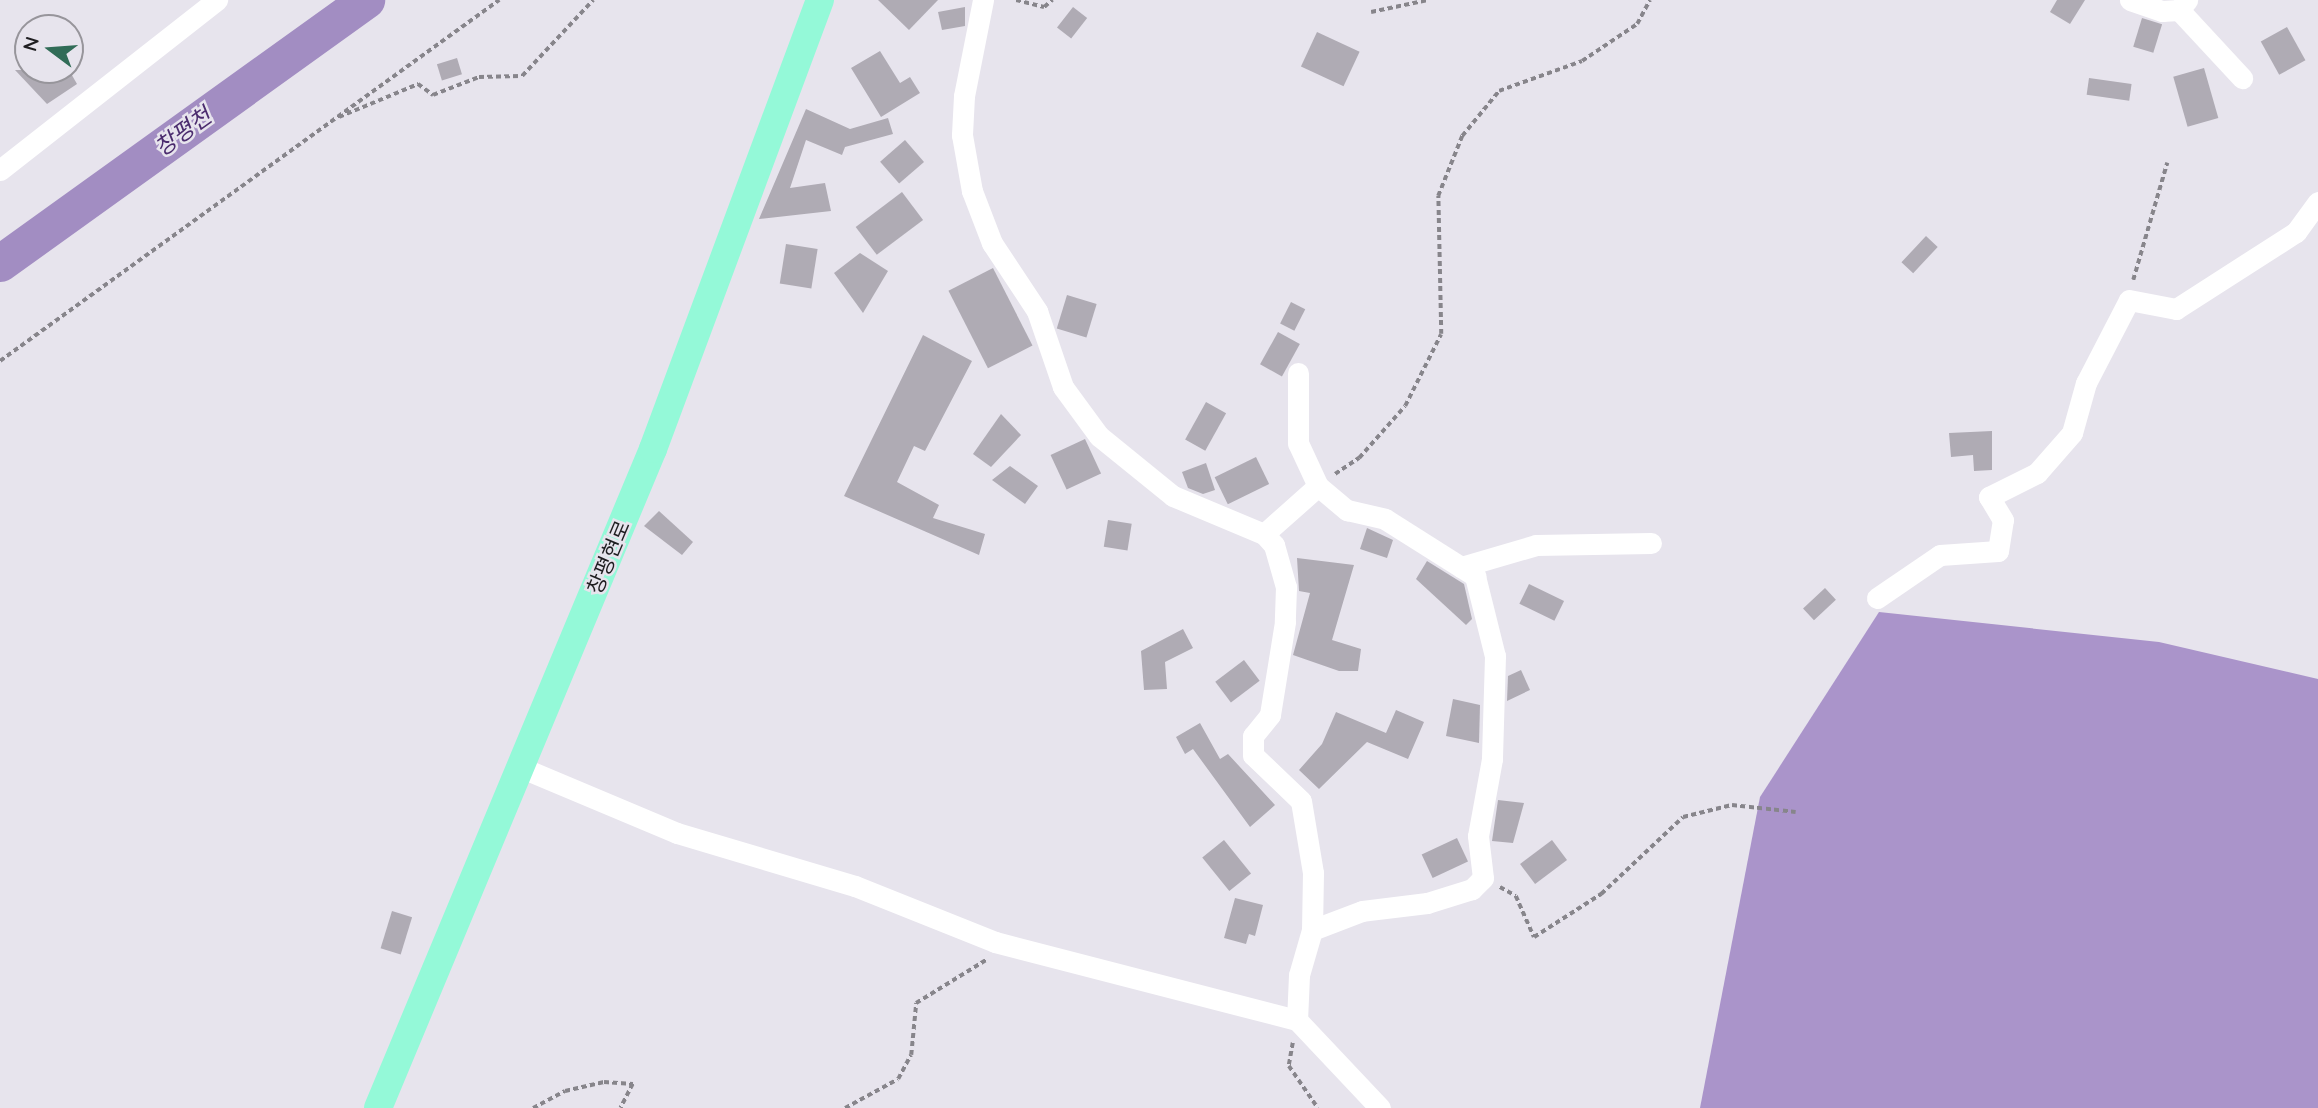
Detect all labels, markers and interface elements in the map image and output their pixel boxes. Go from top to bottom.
north arrow [14,14,84,84]
text: N [17,34,44,54]
water label: 창평천 [149,102,217,162]
street label: 창평현로 [581,517,635,597]

